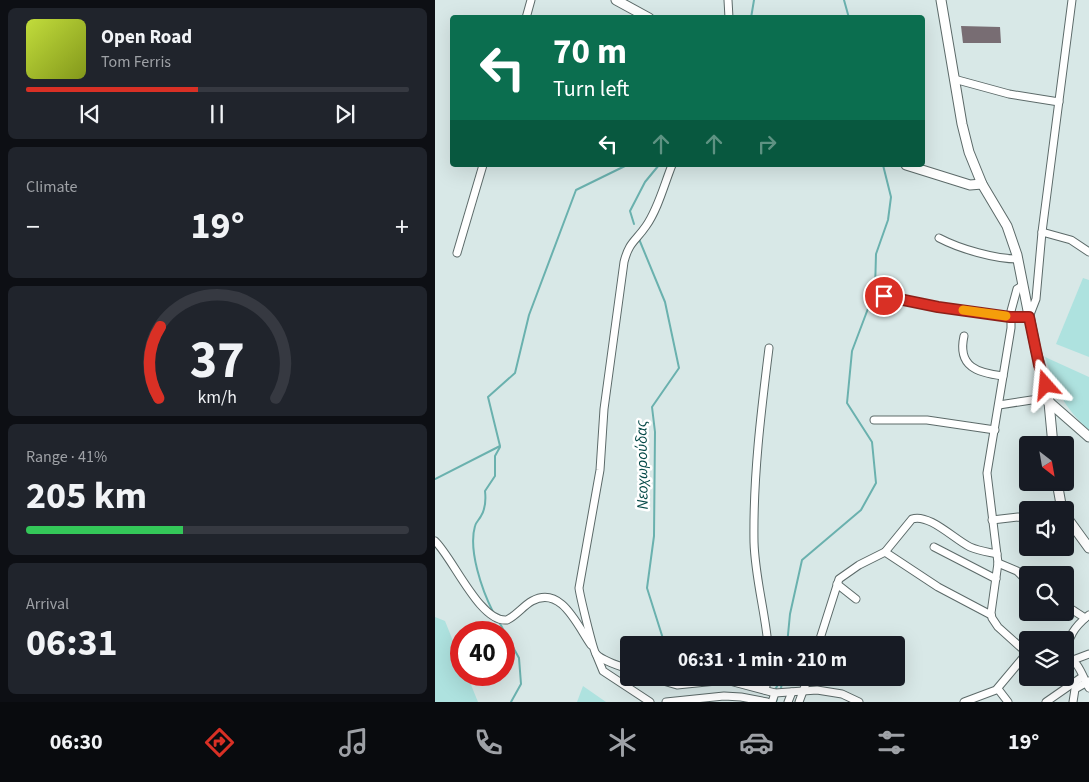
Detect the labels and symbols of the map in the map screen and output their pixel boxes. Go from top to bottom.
pin [863,275,905,317]
position arrow [1019,358,1071,410]
water label: Νεοχωρούδας [630,420,654,510]
north arrow [1019,436,1074,491]
speed limit sign: 40 [450,621,515,686]

